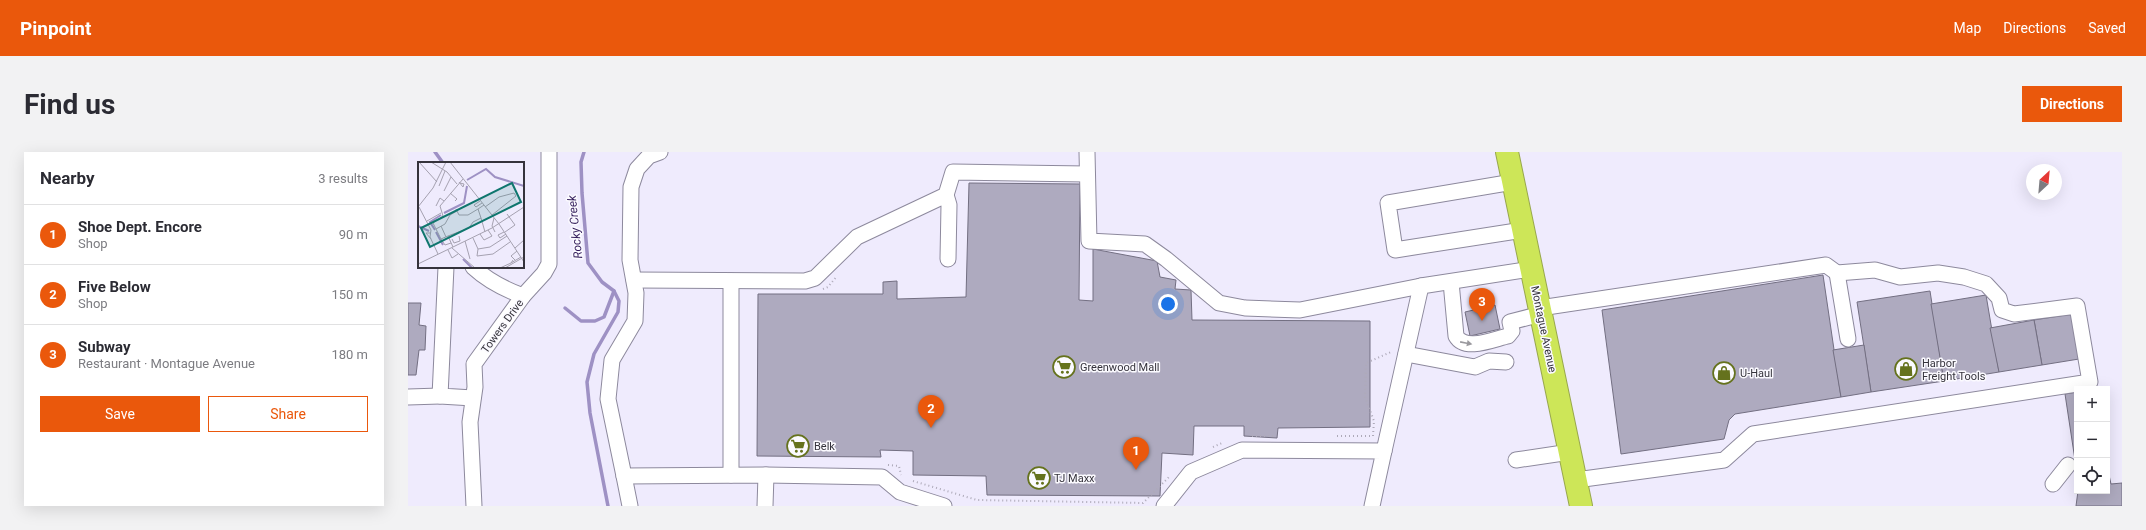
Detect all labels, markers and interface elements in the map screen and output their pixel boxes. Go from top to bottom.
text: Pinpoint [20,17,91,40]
text: Map [1954,20,1981,36]
text: Directions [2003,20,2066,36]
text: Saved [2088,20,2126,36]
button: Directions [2022,86,2122,122]
text: Find us [24,88,115,121]
inset map [418,162,524,268]
north arrow [2026,164,2062,200]
text: Nearby [40,168,95,188]
text: 3 results [318,171,368,186]
water label: Rocky Creek [565,193,585,260]
text: Shoe Dept. Encore [78,218,202,236]
text: 1 [49,227,57,242]
text: 90 m [339,227,368,242]
text: Shop [78,236,108,251]
text: Five Below [78,278,151,296]
street label: Montague Avenue [1528,285,1559,374]
text: 2 [49,287,57,302]
text: 150 m [331,287,368,302]
pin: 3 [1469,288,1495,321]
your location [1158,294,1178,314]
text: Shop [78,296,108,311]
street label: Towers Drive [479,297,526,356]
text: Subway [78,338,131,356]
one-way arrow [1460,340,1472,346]
text: 3 [49,347,57,362]
text: 180 m [331,347,368,362]
supermarket icon: Greenwood Mall [1051,354,1077,380]
text: Restaurant · Montague Avenue [78,356,255,371]
shop icon: Harbor Freight Tools [1893,356,1919,382]
place label: Harbor Freight Tools [1922,357,1986,383]
shop icon: U-Haul [1711,360,1737,386]
place label: Greenwood Mall [1080,361,1160,374]
place label: U-Haul [1740,367,1773,380]
map controls [2074,386,2110,494]
button: + [2074,386,2110,422]
pin: 2 [918,395,944,428]
button: Save [40,396,200,432]
button: Share [208,396,368,432]
button: − [2074,422,2110,458]
supermarket icon: Belk [785,433,811,459]
pin: 1 [1123,437,1149,470]
place label: Belk [814,440,835,453]
button: locate [2074,458,2110,494]
supermarket icon: TJ Maxx [1026,465,1052,491]
place label: TJ Maxx [1054,472,1095,485]

